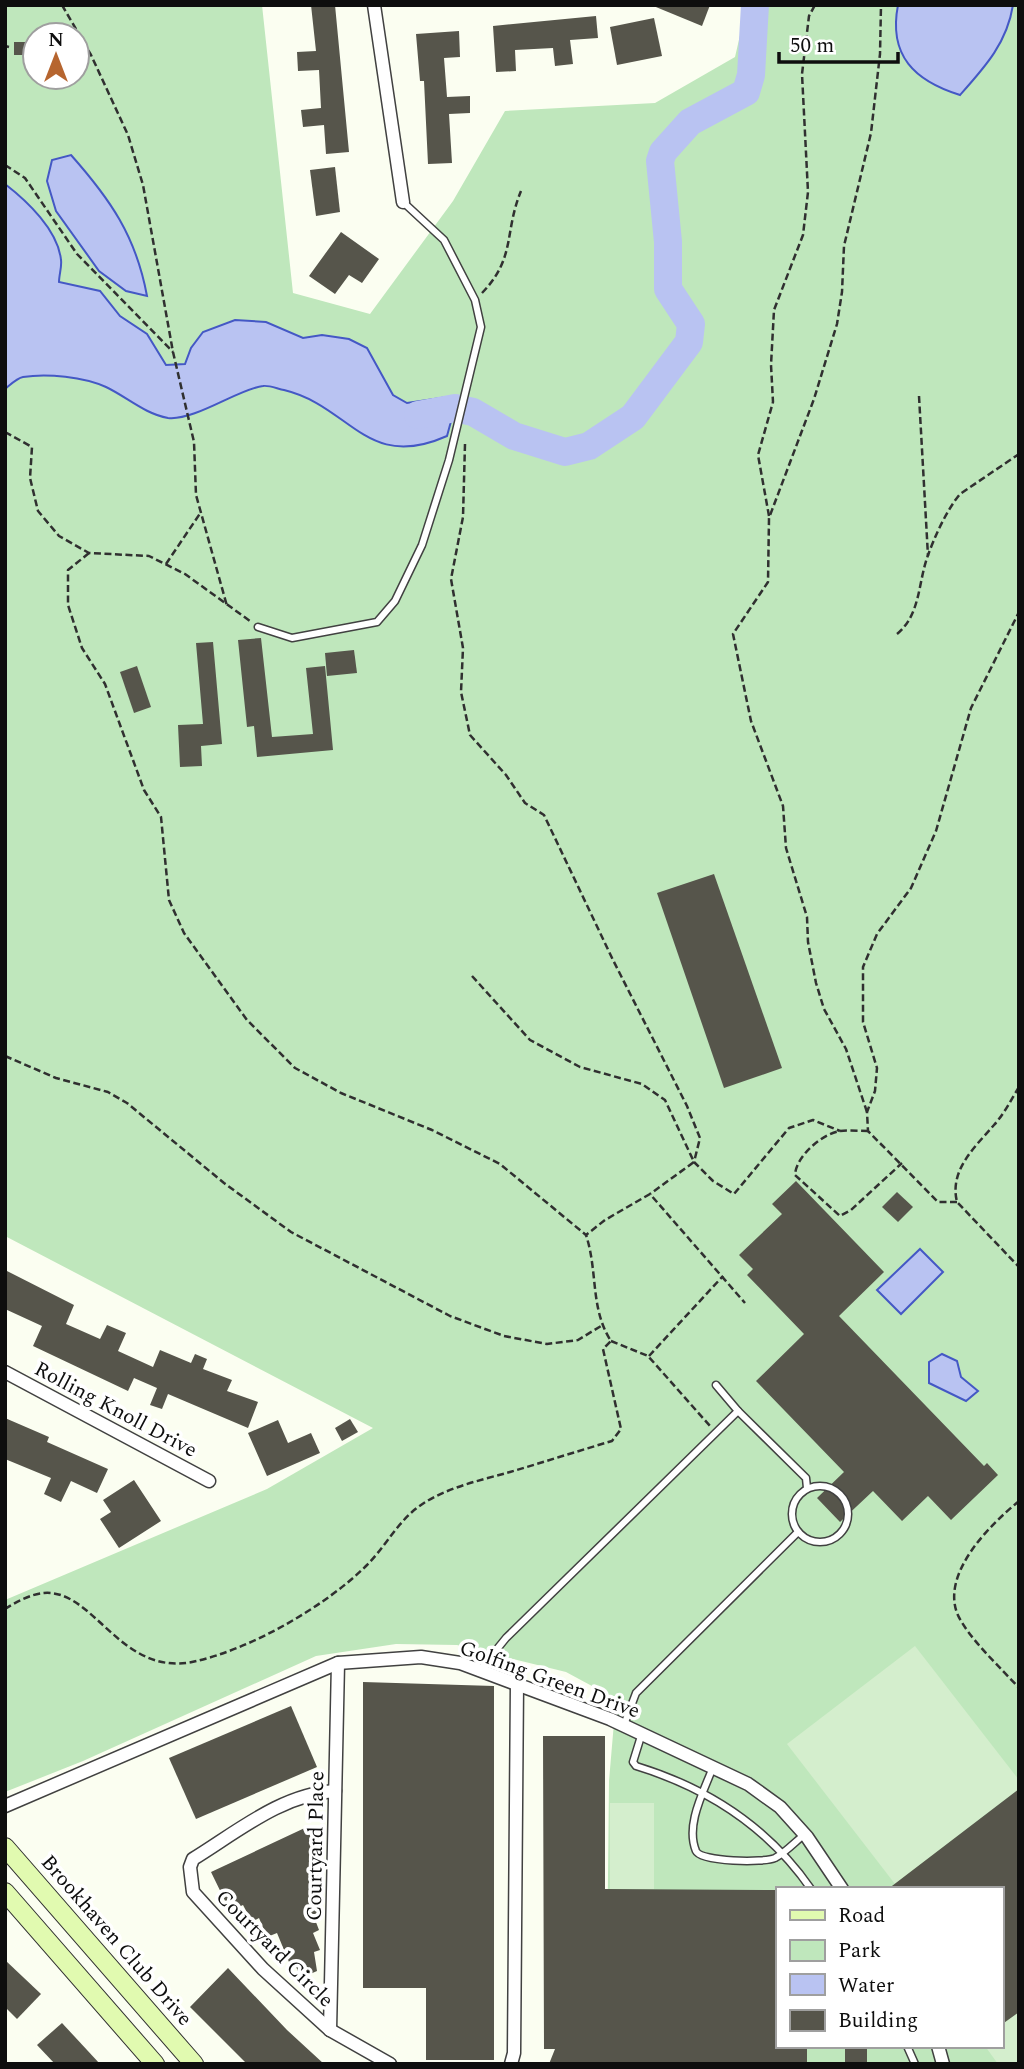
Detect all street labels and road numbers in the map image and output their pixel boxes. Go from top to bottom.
street label: Rolling Knoll Drive [28,1353,203,1466]
street label: Golfing Green Drive [455,1632,644,1727]
street label: Courtyard Place [299,1771,333,1921]
street label: Brookhaven Club Drive [33,1848,200,2033]
street label: Courtyard Circle [208,1882,341,2015]

